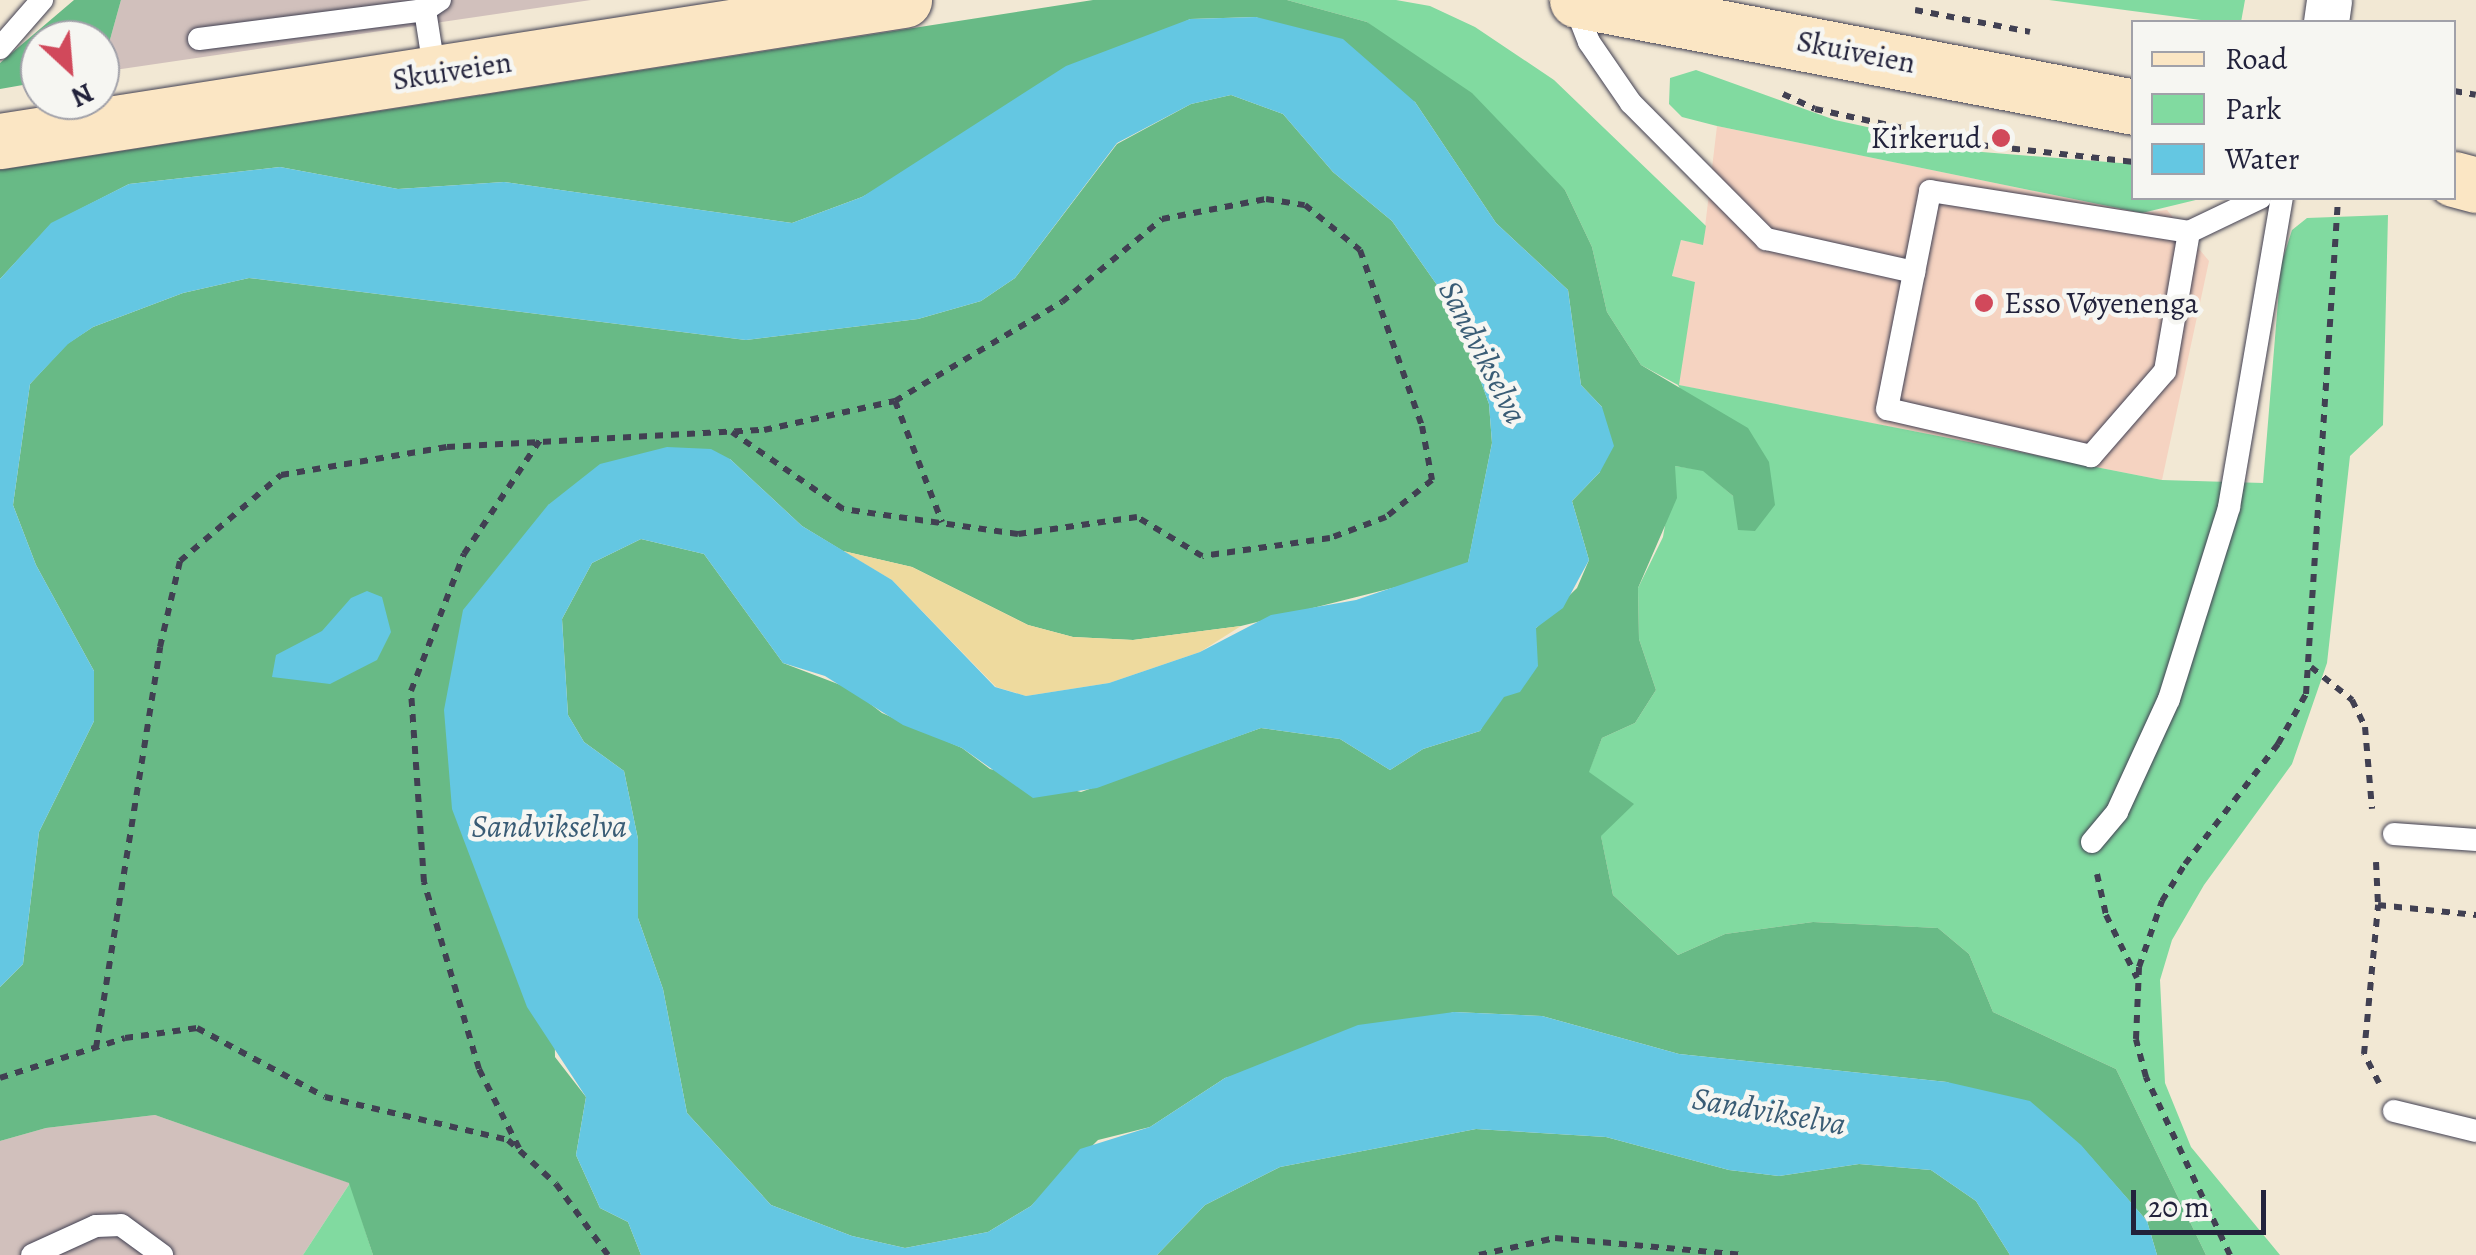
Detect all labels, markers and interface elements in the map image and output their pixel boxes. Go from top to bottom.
north arrow [20,20,120,120]
legend [2131,20,2456,200]
street label: Skuiveien [1794,23,1918,81]
text: Road [2225,39,2287,79]
street label: Skuiveien [390,44,514,98]
text: N [65,74,100,117]
text: Park [2225,89,2281,129]
place label: Kirkerud [1871,120,1981,156]
marker: Kirkerud [1990,127,2012,149]
text: Water [2225,139,2299,179]
water label: Sandvikselva [1431,274,1535,430]
place label: Esso Vøyenenga [2004,285,2199,321]
marker: Esso Vøyenenga [1973,292,1995,314]
water label: Sandvikselva [471,807,627,845]
water label: Sandvikselva [1689,1079,1849,1143]
scale bar [2136,1170,2271,1232]
text: 20 m [2148,1187,2209,1227]

